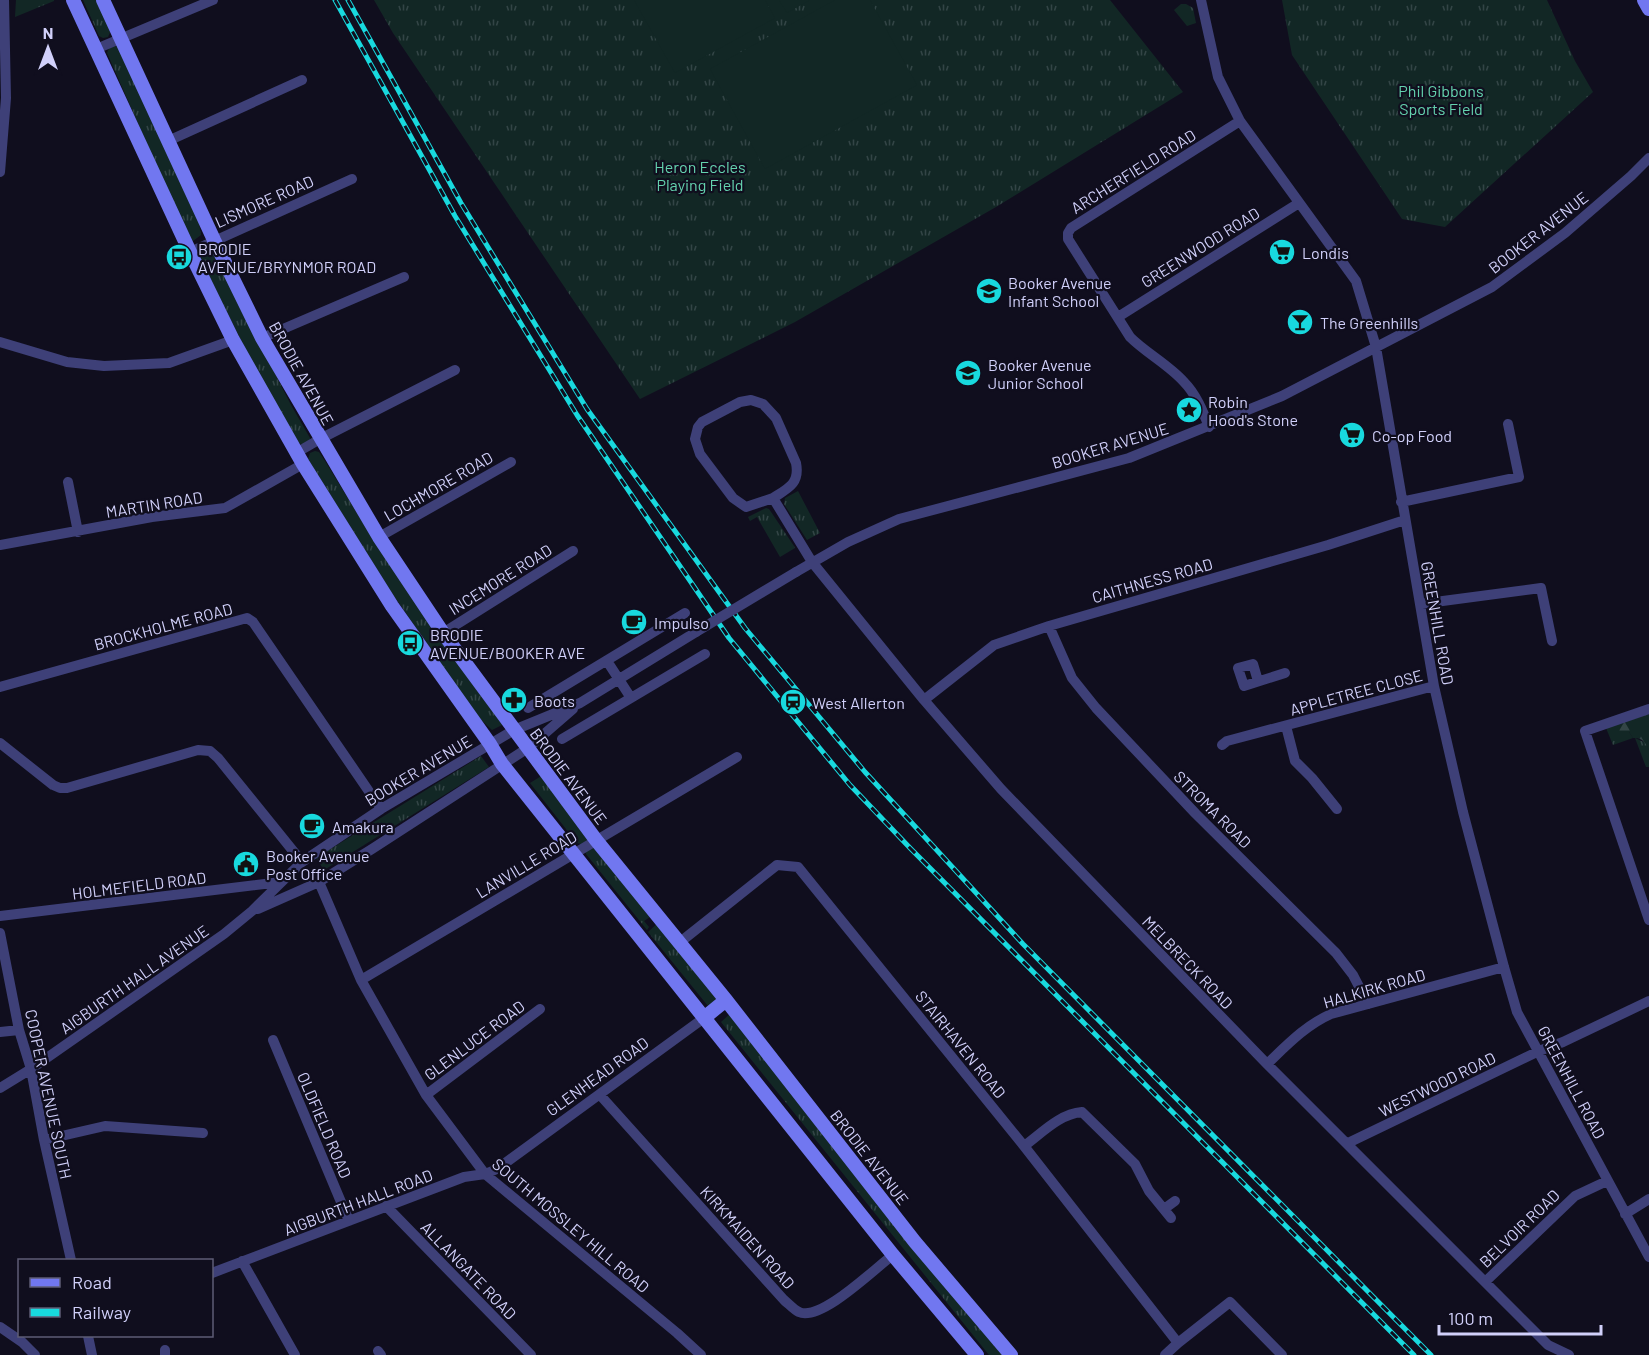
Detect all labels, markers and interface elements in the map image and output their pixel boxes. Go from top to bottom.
north arrow [18,18,78,78]
text: N [43,23,53,42]
park label: Phil Gibbons Sports Field [1398,81,1484,118]
street label: ARCHERFIELD ROAD [1067,125,1199,217]
park label: Heron Eccles Playing Field [654,157,746,194]
street label: LISMORE ROAD [212,171,316,231]
street label: BOOKER AVENUE [1484,187,1592,277]
street label: GREENWOOD ROAD [1137,203,1263,291]
supermarket icon: Londis [1267,237,1297,267]
place label: BRODIE AVENUE/BRYNMOR ROAD [198,239,376,276]
bus stop icon: BRODIE AVENUE/BRYNMOR ROAD [164,242,194,272]
place label: Londis [1302,243,1349,262]
place label: Booker Avenue Infant School [1008,273,1112,310]
school or university icon: Booker Avenue Infant School [974,276,1004,306]
bar icon: The Greenhills [1285,307,1315,337]
place label: The Greenhills [1320,313,1418,332]
street label: BRODIE AVENUE [266,318,338,428]
place label: Booker Avenue Junior School [988,355,1092,392]
school or university icon: Booker Avenue Junior School [953,358,983,388]
place label: Robin Hood's Stone [1208,392,1298,429]
place icon: Robin Hood's Stone [1174,395,1204,425]
street label: BOOKER AVENUE [1049,418,1171,472]
supermarket icon: Co-op Food [1337,420,1367,450]
place label: Co-op Food [1372,426,1452,445]
street label: LOCHMORE ROAD [380,447,496,525]
street label: MARTIN ROAD [104,487,204,521]
street label: INCEMORE ROAD [445,540,555,618]
street label: CAITHNESS ROAD [1089,554,1215,606]
street label: GREENHILL ROAD [1418,560,1458,686]
street label: BROCKHOLME ROAD [92,598,234,654]
cafe icon: Impulso [619,607,649,637]
place label: Impulso [654,613,709,632]
place label: BRODIE AVENUE/BOOKER AVE [430,625,585,662]
bus stop icon: BRODIE AVENUE/BOOKER AVE [395,628,425,658]
street label: APPLETREE CLOSE [1288,665,1424,719]
pharmacy icon: Boots [499,685,529,715]
station icon: West Allerton [778,687,808,717]
place label: Boots [534,691,575,710]
place label: West Allerton [812,693,905,712]
street label: BRODIE AVENUE [527,724,611,828]
street label: BOOKER AVENUE [361,731,475,809]
street label: STROMA ROAD [1170,766,1256,852]
cafe icon: Amakura [297,811,327,841]
place label: Amakura [332,817,394,836]
street label: LANVILLE ROAD [472,826,580,902]
place label: Booker Avenue Post Office [266,846,370,883]
public building icon: Booker Avenue Post Office [231,849,261,879]
street label: HOLMEFIELD ROAD [71,867,207,903]
street label: MELBRECK ROAD [1139,912,1237,1012]
street label: AIGBURTH HALL AVENUE [56,920,212,1038]
street label: HALKIRK ROAD [1321,964,1427,1012]
street label: STAIRHAVEN ROAD [912,986,1010,1102]
street label: GLENLUCE ROAD [420,996,528,1084]
street label: COOPER AVENUE SOUTH [22,1007,76,1181]
street label: GREENHILL ROAD [1534,1022,1610,1142]
street label: GLENHEAD ROAD [542,1033,652,1119]
street label: WESTWOOD ROAD [1375,1047,1499,1121]
street label: OLDFIELD ROAD [294,1069,356,1181]
street label: BRODIE AVENUE [827,1106,913,1208]
street label: SOUTH MOSSLEY HILL ROAD [489,1154,653,1296]
street label: AIGBURTH HALL ROAD [281,1165,435,1239]
street label: KIRKMAIDEN ROAD [697,1182,799,1292]
street label: BELVOIR ROAD [1475,1185,1563,1271]
street label: ALLANGATE ROAD [417,1217,521,1323]
legend [18,1259,213,1337]
text: Road [72,1271,112,1293]
scale bar [1439,1298,1601,1336]
text: Railway [72,1301,131,1323]
text: 100 m [1448,1307,1493,1329]

